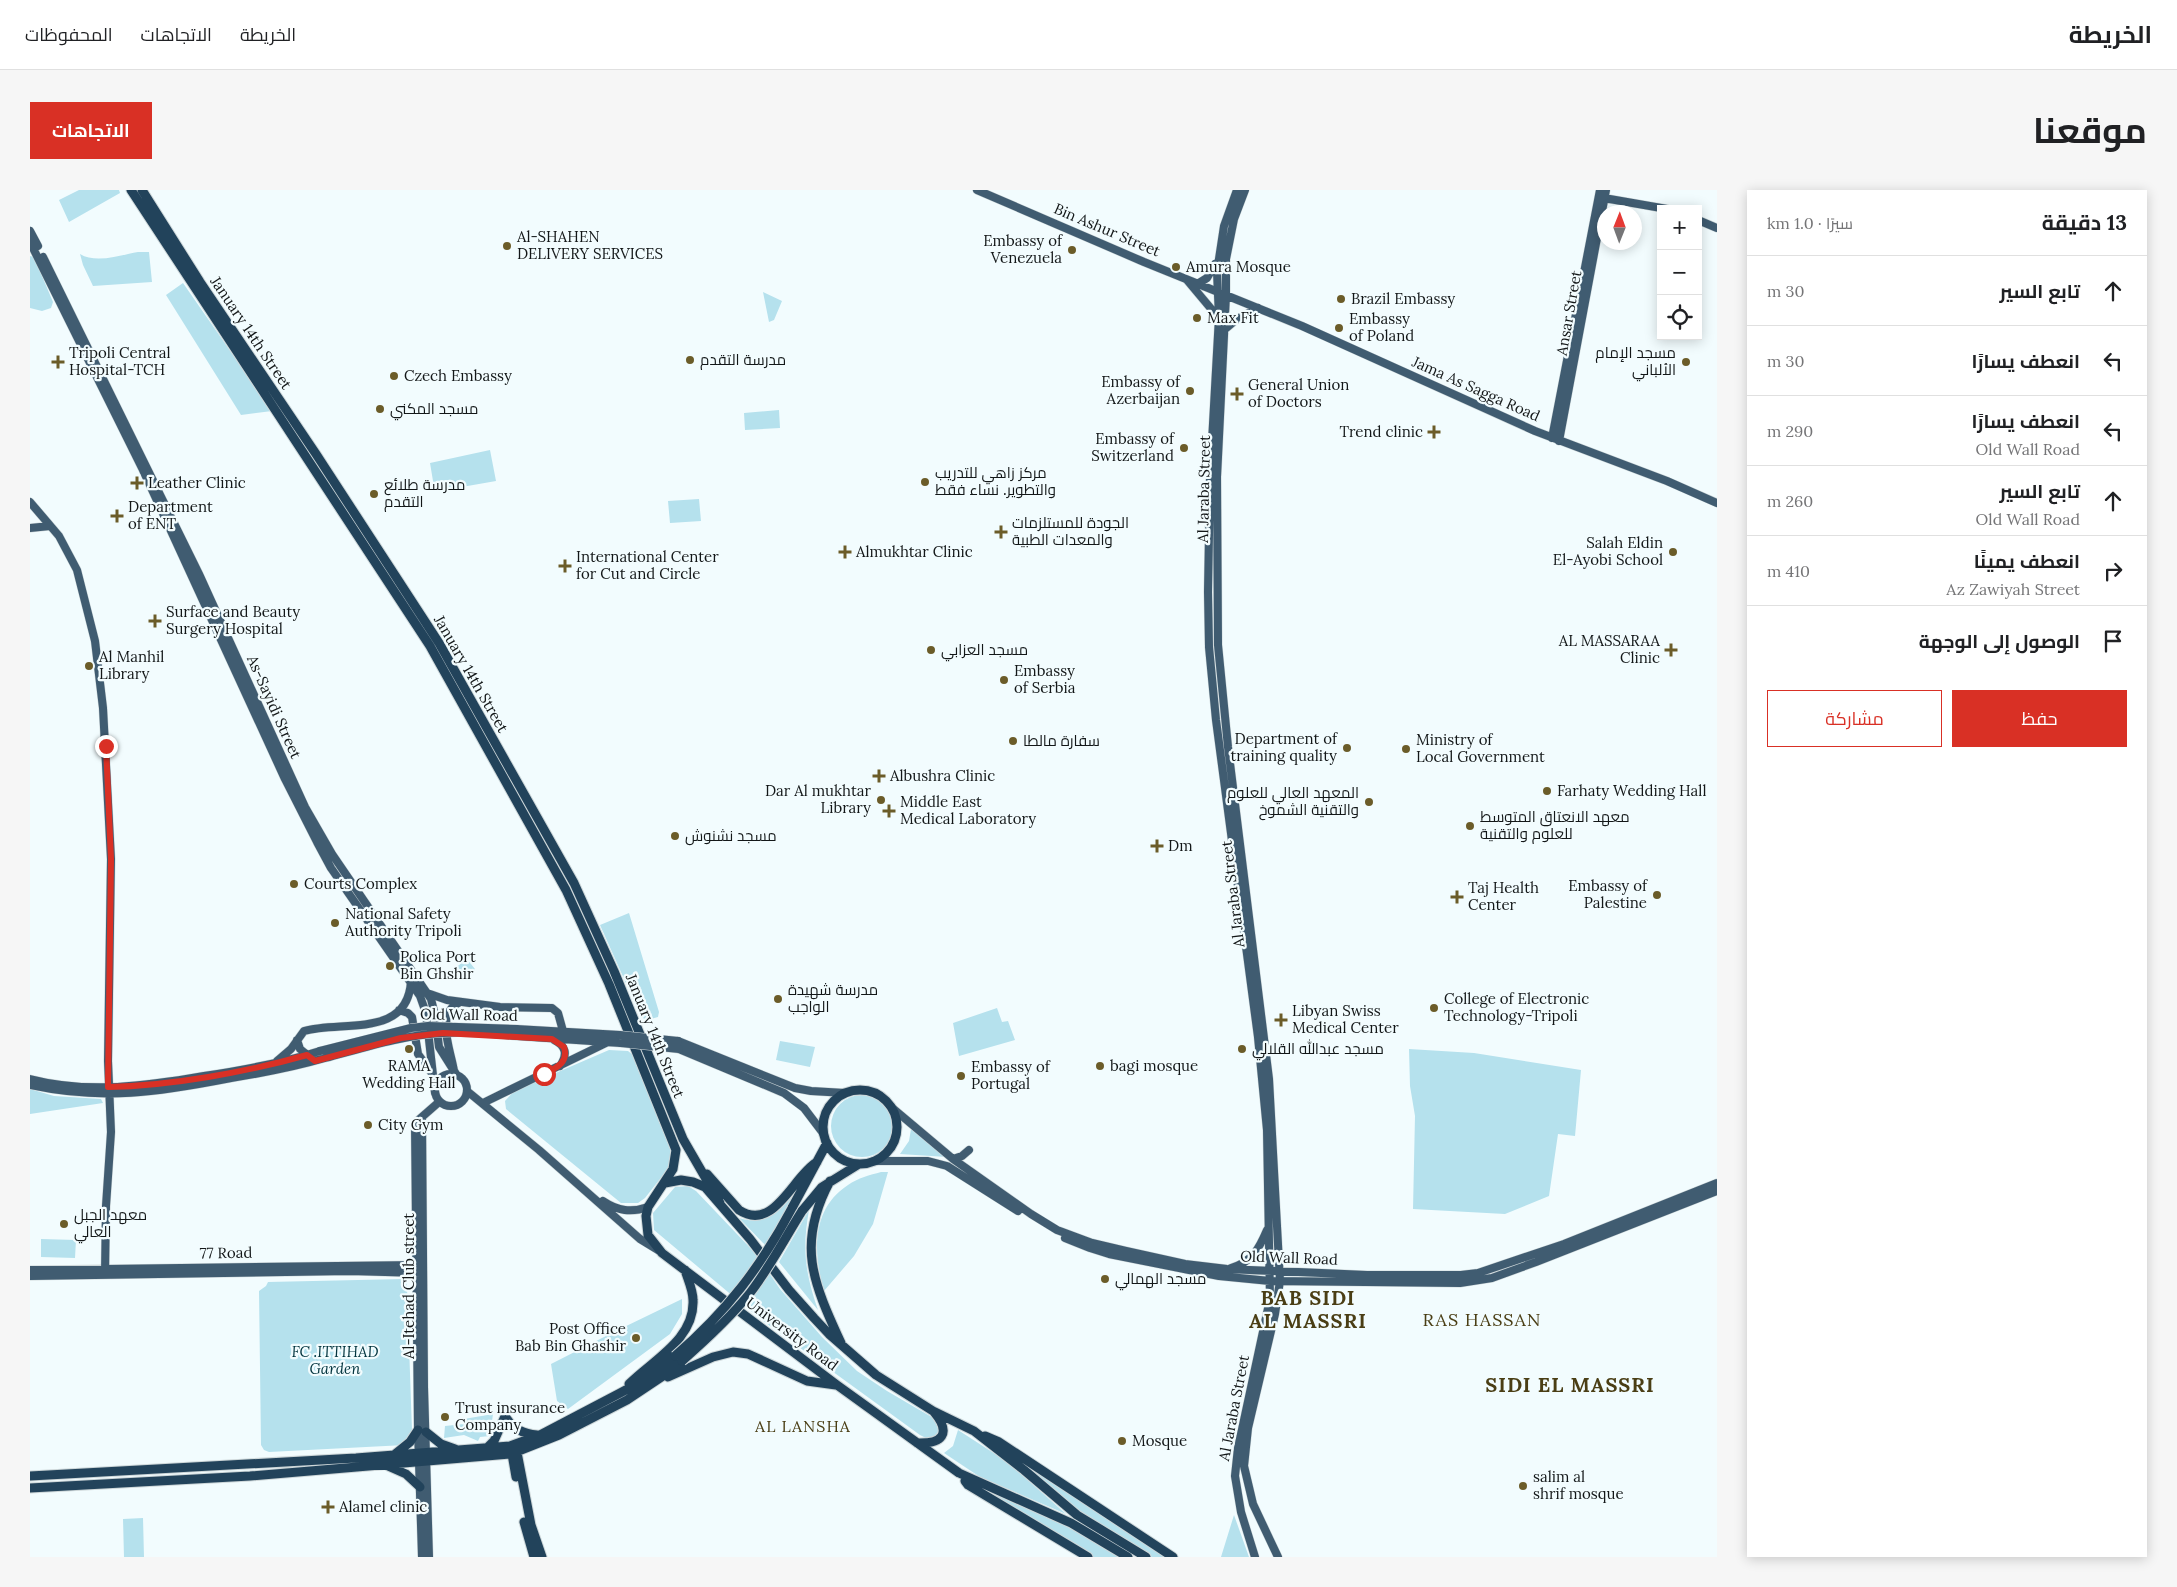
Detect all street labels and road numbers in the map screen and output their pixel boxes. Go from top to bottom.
street label: Bin Ashur Street [1051,199,1163,261]
street label: Ansar Street [1551,269,1585,358]
street label: January 14th Street [206,272,296,393]
street label: Jama As Sagga Road [1408,351,1543,425]
street label: Al Jaraba Street [1193,435,1214,544]
street label: January 14th Street [430,611,513,736]
street label: As-Sayidi Street [243,651,306,762]
street label: Al Jaraba Street [1216,839,1249,950]
street label: January 14th Street [621,970,689,1101]
street label: Old Wall Road [420,1004,518,1025]
street label: Al-Itehad Club street [399,1213,418,1360]
street label: 77 Road [200,1243,252,1262]
street label: Old Wall Road [1240,1246,1338,1269]
street label: University Road [742,1293,842,1374]
street label: Al Jaraba Street [1214,1353,1253,1464]

